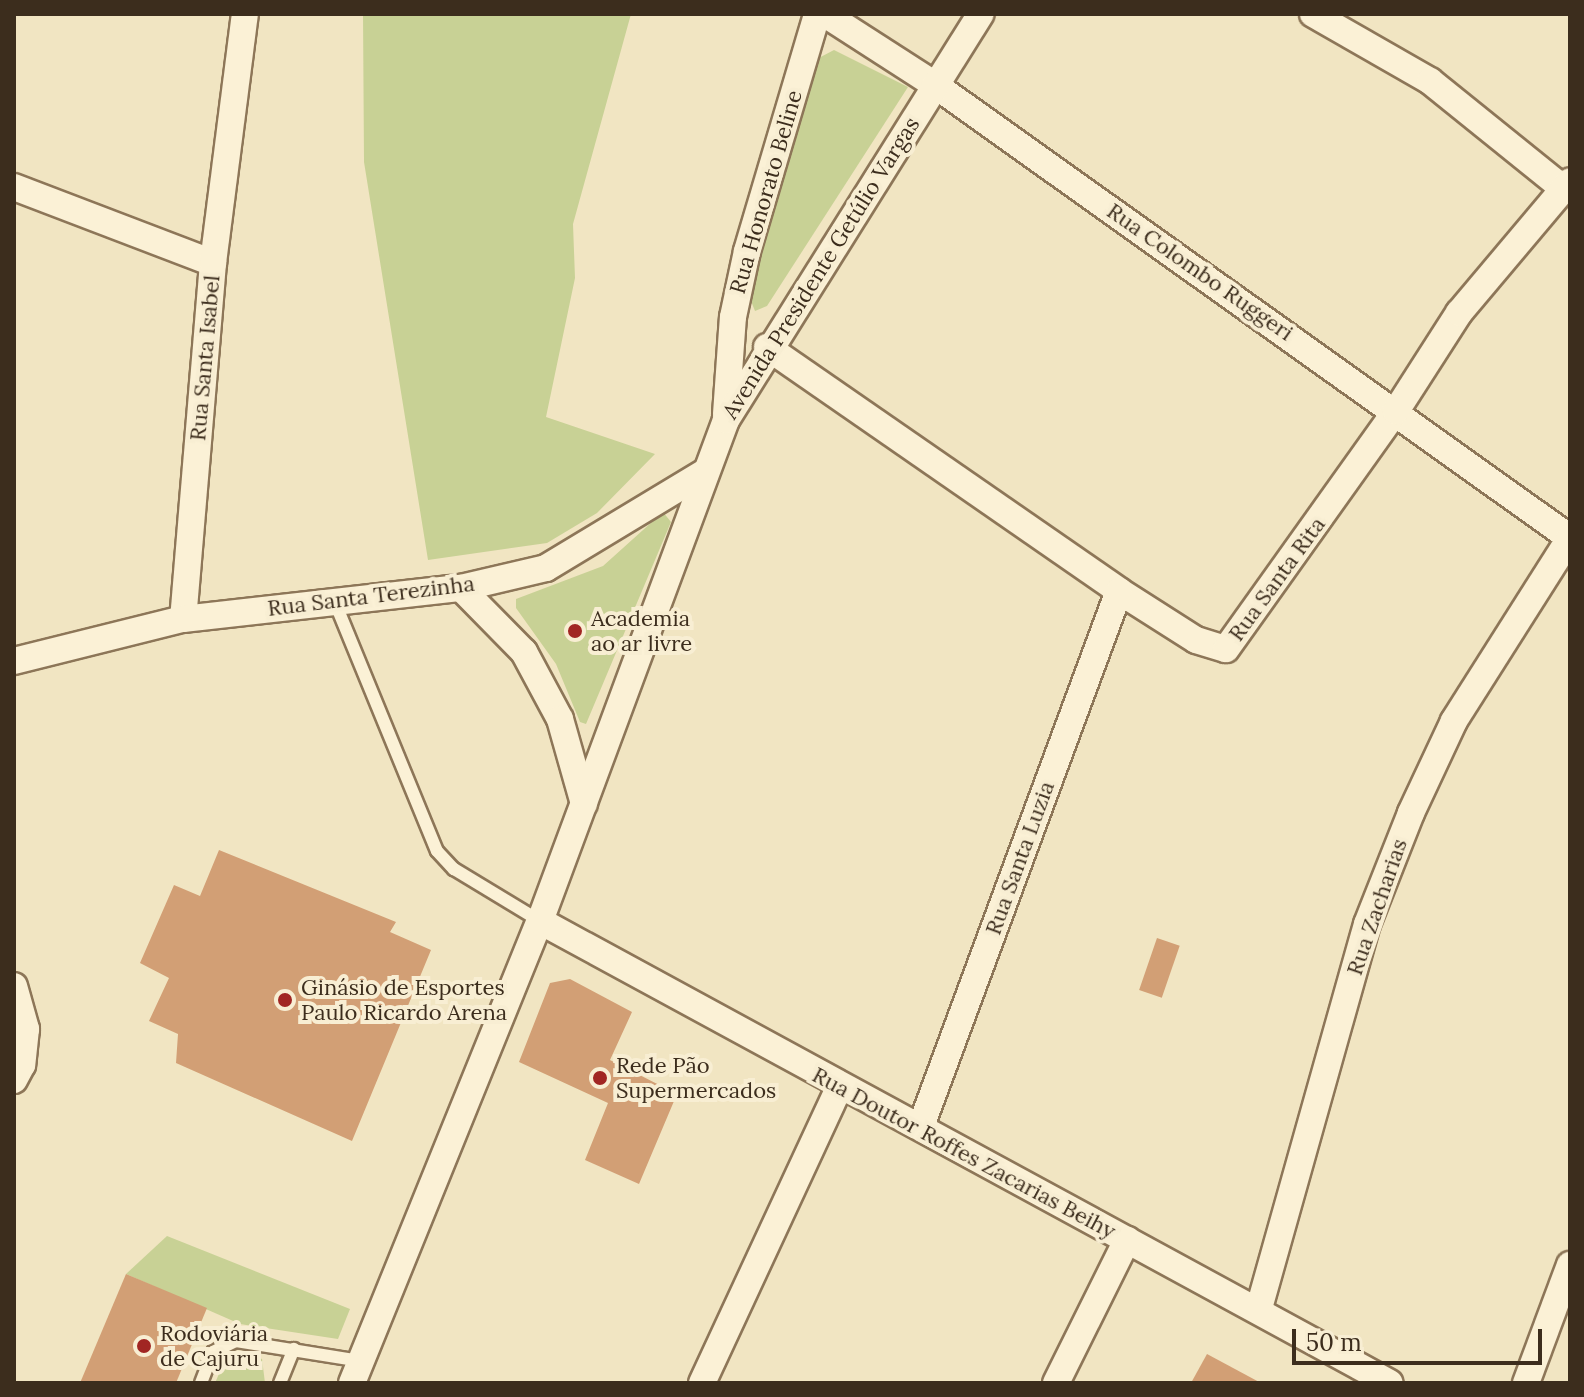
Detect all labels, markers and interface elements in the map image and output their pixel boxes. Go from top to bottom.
street label: Rua Honorato Beline [724,87,808,297]
street label: Avenida Presidente Getúlio Vargas [717,112,925,424]
street label: Rua Colombo Ruggeri [1102,198,1298,346]
street label: Rua Santa Isabel [185,274,225,442]
street label: Rua Santa Rita [1223,512,1331,646]
street label: Rua Santa Terezinha [266,570,476,622]
place label: Academia ao ar livre [591,605,692,656]
marker: Academia ao ar livre [566,622,584,640]
street label: Rua Santa Luzia [980,778,1060,938]
street label: Rua Zacharias [1341,835,1413,979]
place label: Ginásio de Esportes Paulo Ricardo Arena [301,974,507,1026]
marker: Ginásio de Esportes Paulo Ricardo Arena [276,991,294,1009]
place label: Rede Pão Supermercados [616,1052,776,1104]
street label: Rua Doutor Roffes Zacarias Beihy [808,1062,1120,1244]
marker: Rede Pão Supermercados [591,1069,609,1087]
scale bar [1296,1313,1546,1363]
place label: Rodoviária de Cajuru [160,1320,268,1372]
text: 50 m [1306,1327,1362,1358]
marker: Rodoviária de Cajuru [135,1337,153,1355]

